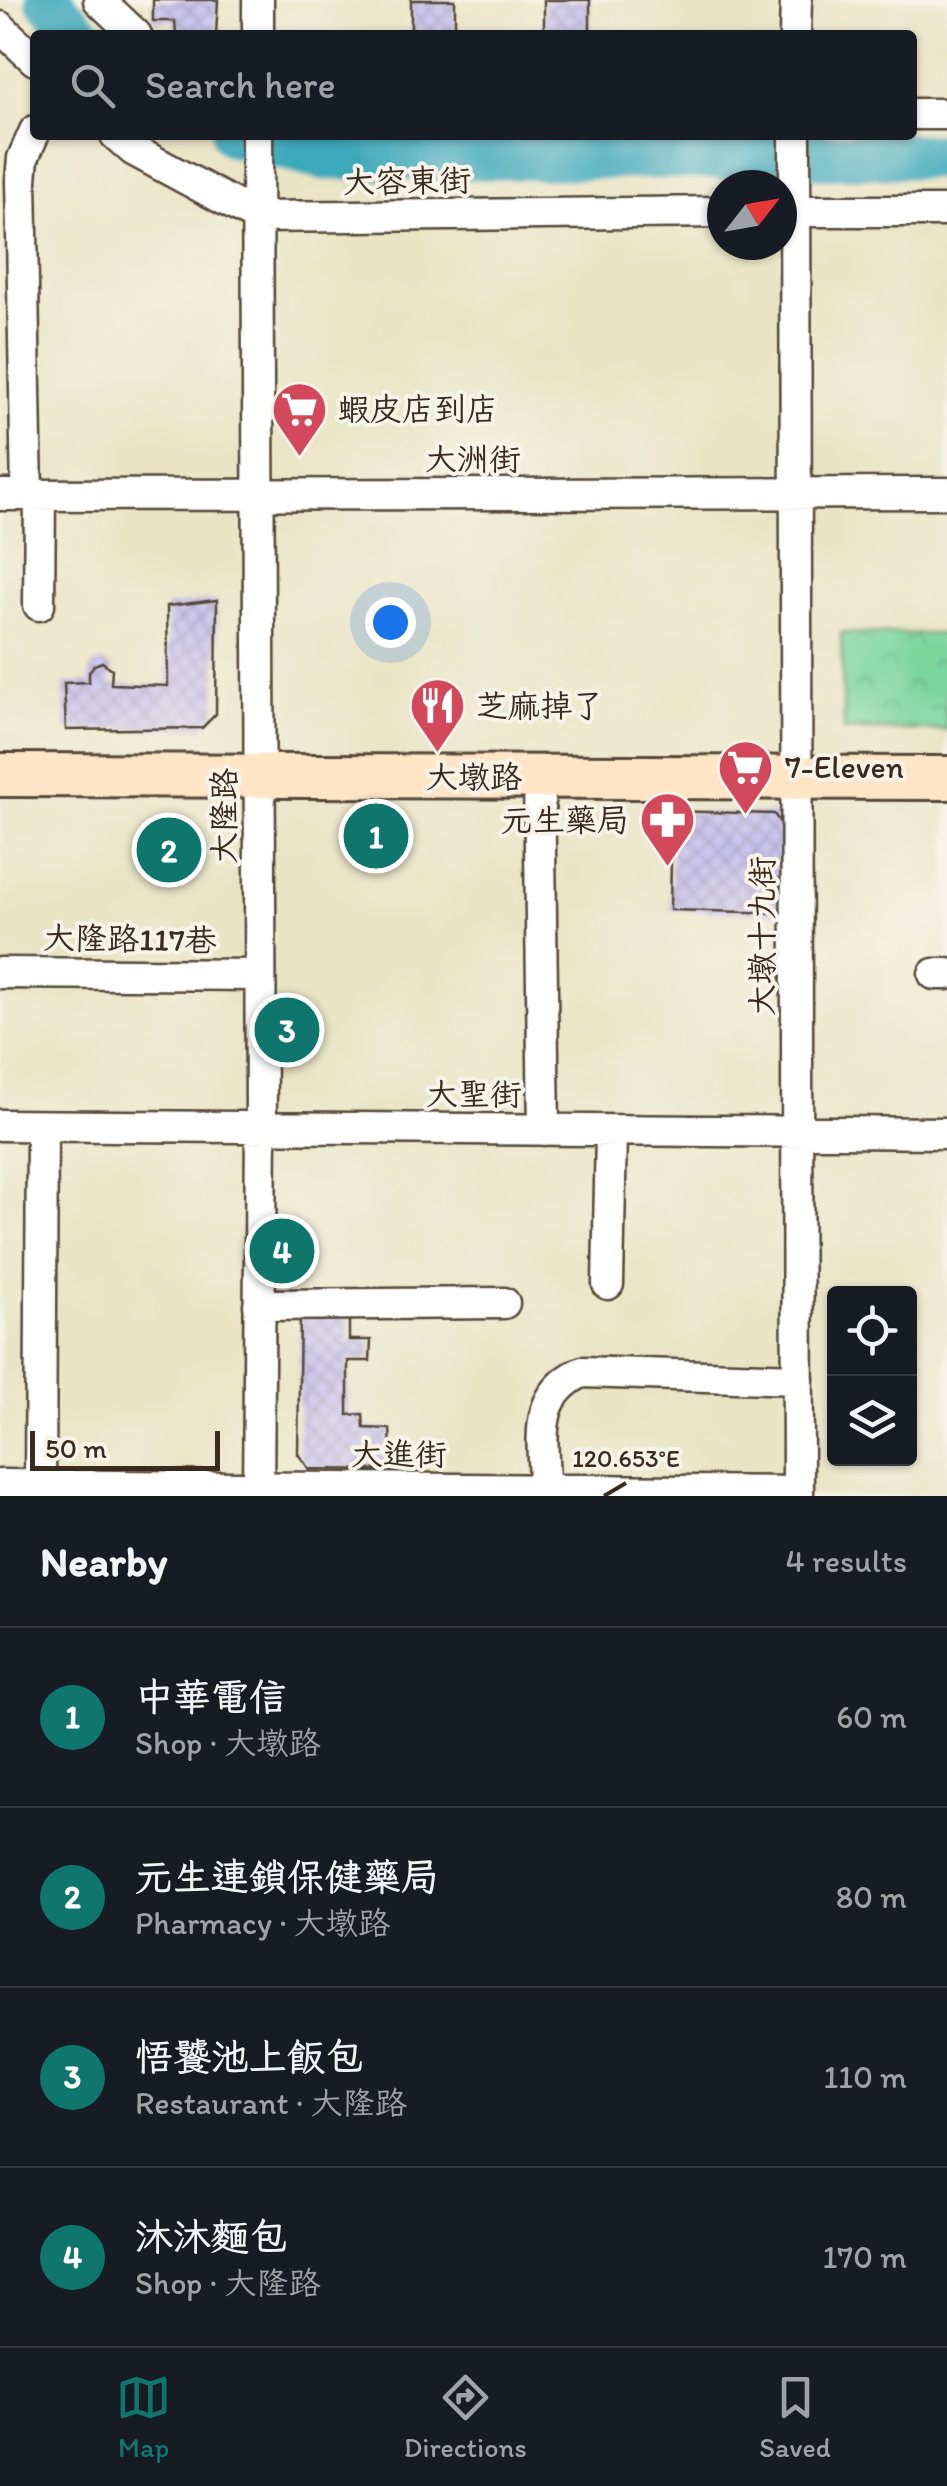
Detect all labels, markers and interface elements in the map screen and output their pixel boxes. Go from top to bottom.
search box [30,30,917,140]
icon: search [65,58,120,113]
text: Search here [145,62,336,108]
street label: 大容東街 [343,161,471,201]
north arrow [707,170,797,260]
supermarket icon: 蝦皮店到店 [269,379,329,458]
place label: 蝦皮店到店 [338,390,498,428]
street label: 大洲街 [425,440,521,478]
your location [365,597,416,648]
restaurant icon: 芝麻掉了 [407,676,467,755]
place label: 芝麻掉了 [476,687,604,725]
supermarket icon: 7-Eleven [716,737,776,816]
place label: 7-Eleven [785,748,904,786]
street label: 大墩路 [426,758,522,796]
street label: 大隆路 [205,768,243,864]
pharmacy icon: 元生藥局 [638,790,698,869]
pin: 1 [344,798,408,874]
place label: 元生藥局 [501,801,629,839]
pin: 2 [136,812,202,888]
street label: 大墩十九街 [743,856,781,1016]
street label: 大隆路117巷 [43,918,217,960]
pin: 3 [254,992,320,1068]
street label: 大聖街 [426,1075,522,1113]
pin: 4 [250,1214,314,1288]
map controls [827,1286,917,1466]
button: locate [827,1286,917,1376]
button: layers [827,1376,917,1466]
scale bar [30,1426,220,1470]
text: 50 m [45,1431,107,1465]
street label: 大進街 [351,1435,447,1473]
text: 120.653°E [572,1443,680,1473]
text: Nearby [40,1536,167,1587]
text: 4 results [786,1542,907,1580]
text: 中華電信 [135,1674,287,1720]
text: 1 [65,1698,80,1736]
text: 60 m [836,1698,907,1736]
text: Shop · 大墩路 [135,1724,320,1762]
text: 元生連鎖保健藥局 [135,1854,439,1900]
text: 2 [64,1878,81,1916]
text: 80 m [836,1878,907,1916]
text: Pharmacy · 大墩路 [135,1904,390,1942]
text: 悟饕池上飯包 [135,2034,363,2080]
text: 3 [64,2058,81,2096]
text: 110 m [823,2058,907,2096]
text: Restaurant · 大隆路 [135,2084,407,2122]
text: 沐沐麵包 [135,2214,287,2260]
text: 4 [63,2238,82,2276]
text: 170 m [822,2238,907,2276]
text: Shop · 大隆路 [135,2264,320,2302]
tab: Map [116,2370,171,2464]
tab: Directions [404,2370,527,2464]
tab: Saved [759,2370,831,2464]

